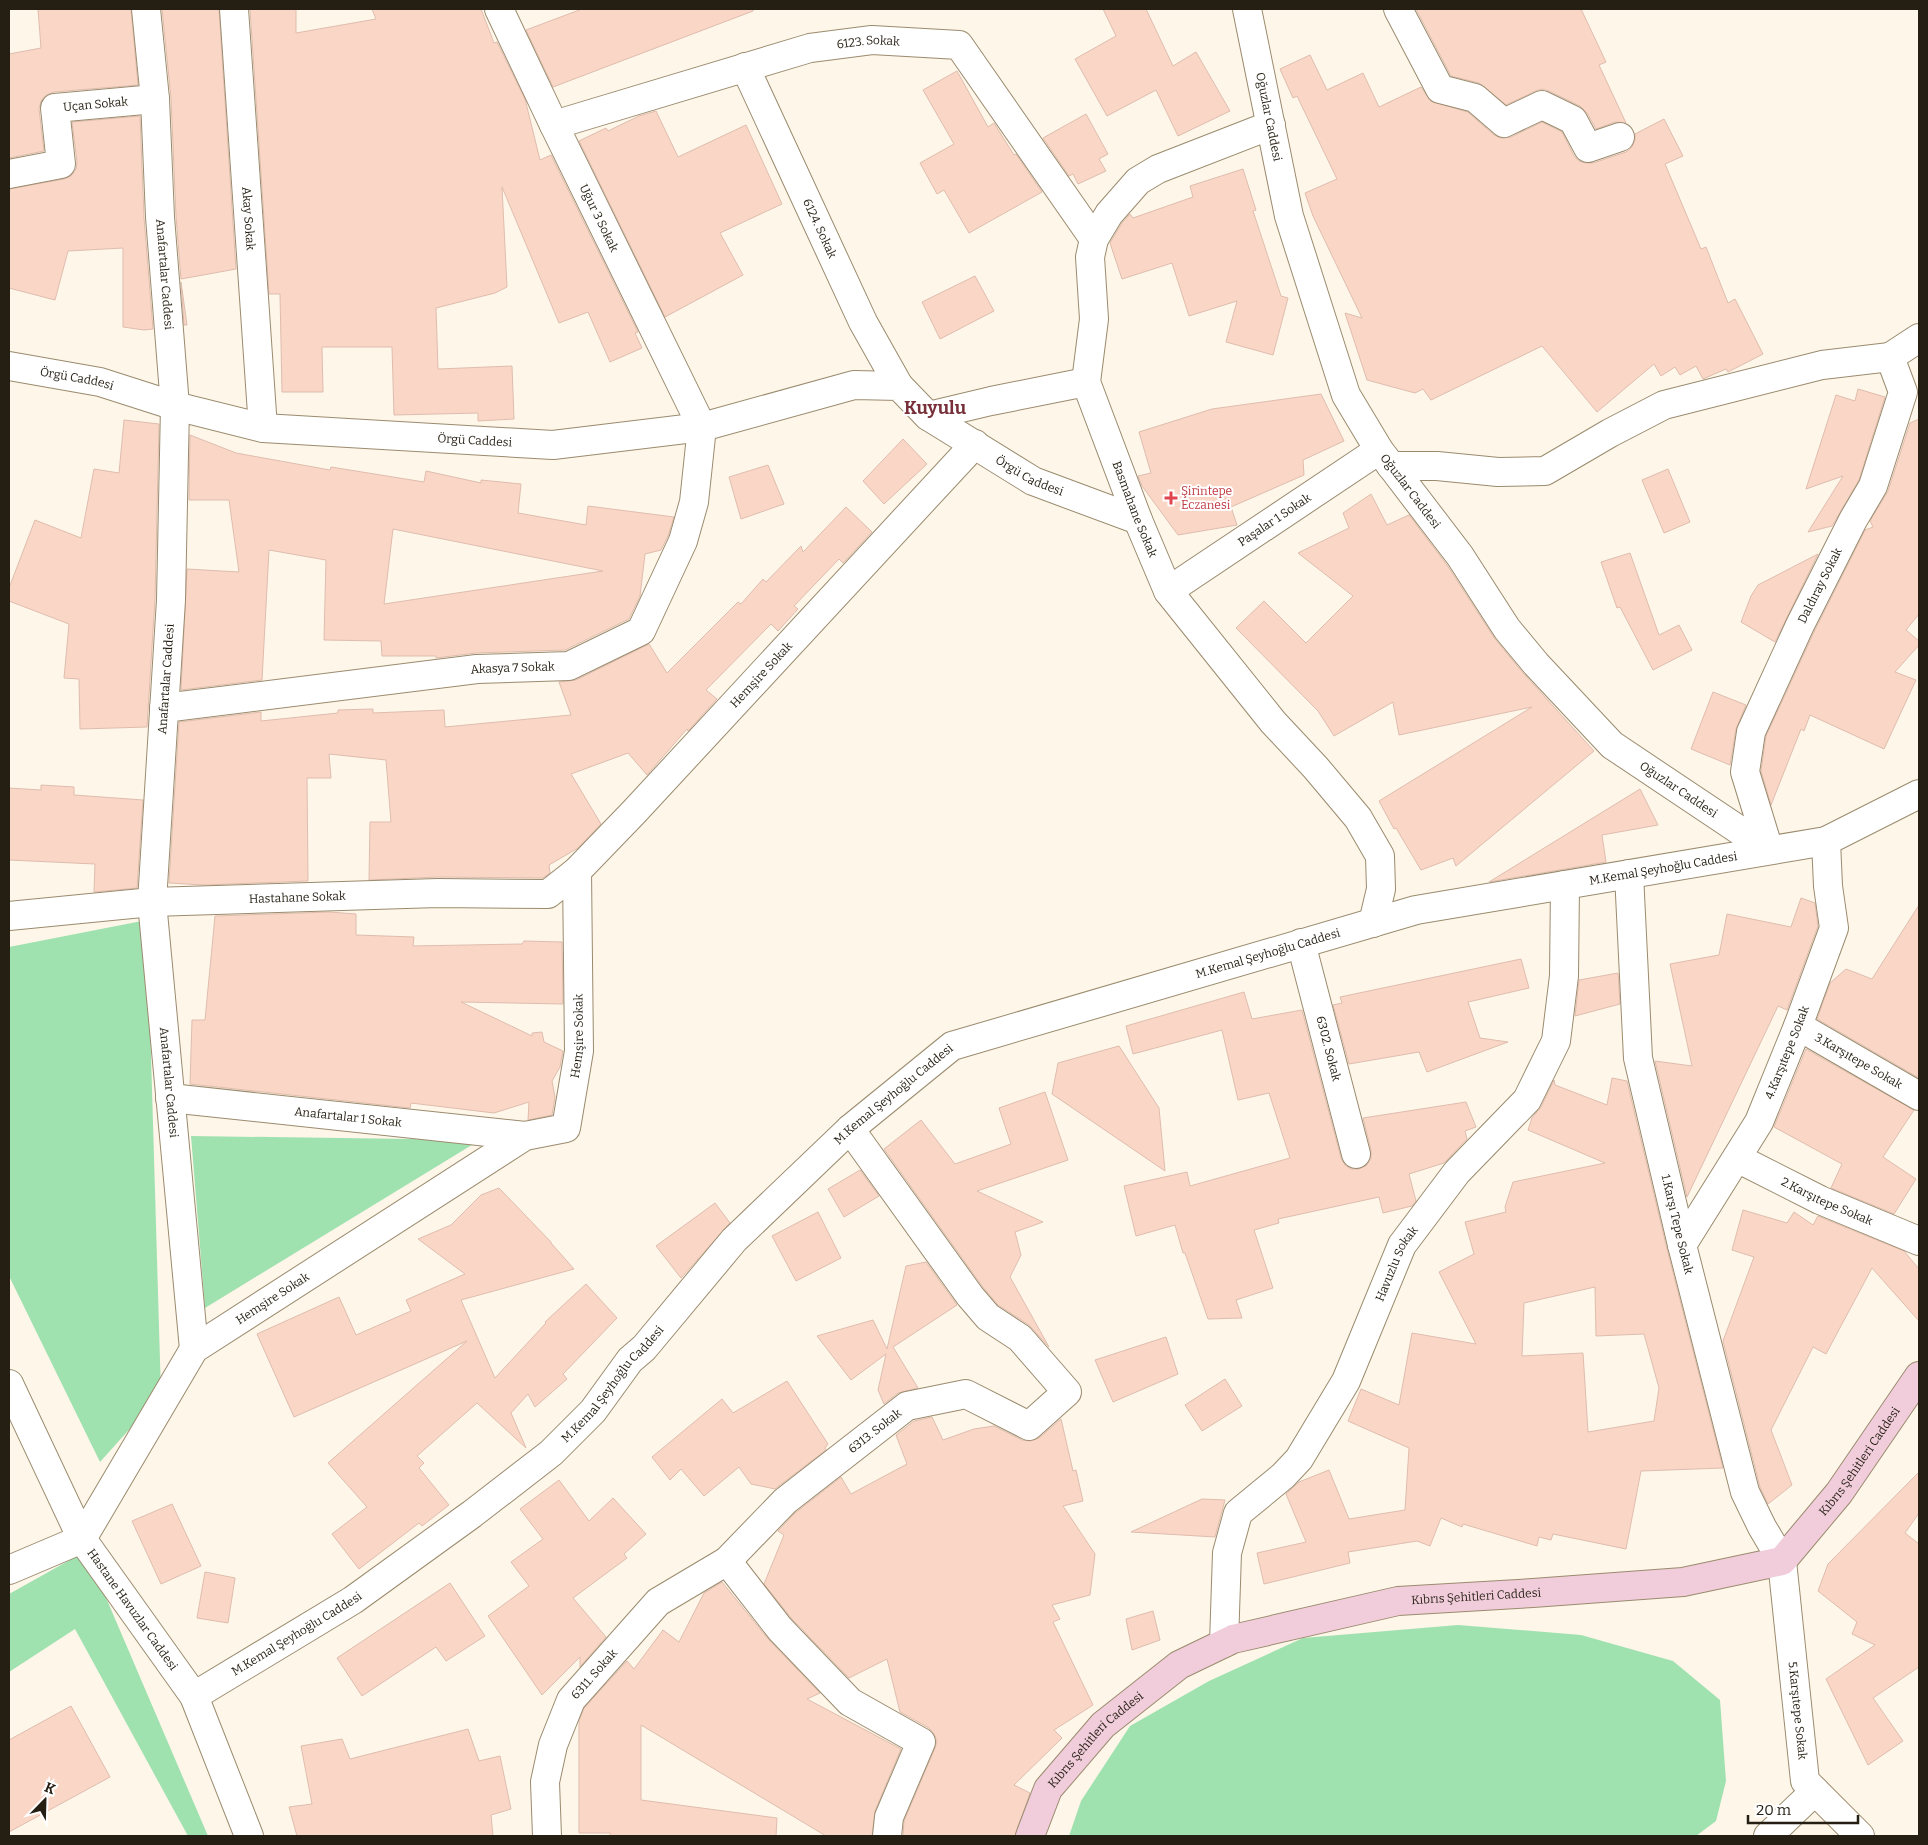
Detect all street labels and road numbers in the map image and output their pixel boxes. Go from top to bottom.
street label: 6123. Sokak [836,33,900,51]
street label: Oğuzlar Caddesi [1253,71,1285,163]
street label: Uçan Sokak [62,94,129,114]
street label: Uğur 3 Sokak [577,182,622,254]
street label: Akay Sokak [239,186,258,251]
street label: 6124. Sokak [800,197,840,261]
street label: Anafartalar Caddesi [153,218,176,331]
street label: Örgü Caddesi [39,364,116,393]
street label: Örgü Caddesi [437,430,513,450]
street label: Oğuzlar Caddesi [1377,451,1444,532]
street label: Örgü Caddesi [993,452,1066,499]
street label: Basmahane Sokak [1109,459,1160,560]
street label: Paşalar 1 Sokak [1235,490,1314,549]
street label: Daldıray Sokak [1795,545,1845,626]
street label: Anafartalar Caddesi [155,623,177,735]
street label: Hemşire Sokak [727,639,795,711]
street label: Akasya 7 Sokak [470,659,555,677]
street label: Oğuzlar Caddesi [1637,759,1720,821]
street label: M.Kemal Şeyhoğlu Caddesi [1588,849,1739,888]
street label: Hastahane Sokak [249,889,346,906]
street label: M.Kemal Şeyhoğlu Caddesi [1194,926,1342,981]
street label: Hemşire Sokak [568,993,586,1079]
street label: 4.Karşıtepe Sokak [1762,1004,1812,1101]
street label: 6302. Sokak [1313,1014,1344,1083]
street label: Anafartalar Caddesi [157,1026,181,1139]
street label: 3.Karşıtepe Sokak [1812,1030,1905,1092]
street label: M.Kemal Şeyhoğlu Caddesi [831,1041,956,1147]
street label: Anafartalar 1 Sokak [294,1104,403,1130]
street label: 1.Karşı Tepe Sokak [1659,1173,1696,1276]
street label: 2.Karşıtepe Sokak [1779,1175,1875,1228]
street label: Havuzlu Sokak [1373,1223,1421,1304]
street label: Hemşire Sokak [233,1270,312,1327]
street label: M.Kemal Şeyhoğlu Caddesi [559,1323,667,1445]
street label: Kıbrıs Şehitleri Caddesi [1816,1404,1903,1518]
street label: 6313. Sokak [845,1406,904,1456]
street label: Hastane Havuzlar Caddesi [84,1546,181,1673]
street label: Kıbrıs Şehitleri Caddesi [1411,1585,1542,1607]
street label: M.Kemal Şeyhoğlu Caddesi [229,1589,365,1679]
street label: 6311. Sokak [568,1646,620,1702]
street label: 5.Karşıtepe Sokak [1786,1661,1810,1761]
street label: Kıbrıs Şehitleri Caddesi [1045,1689,1146,1791]

